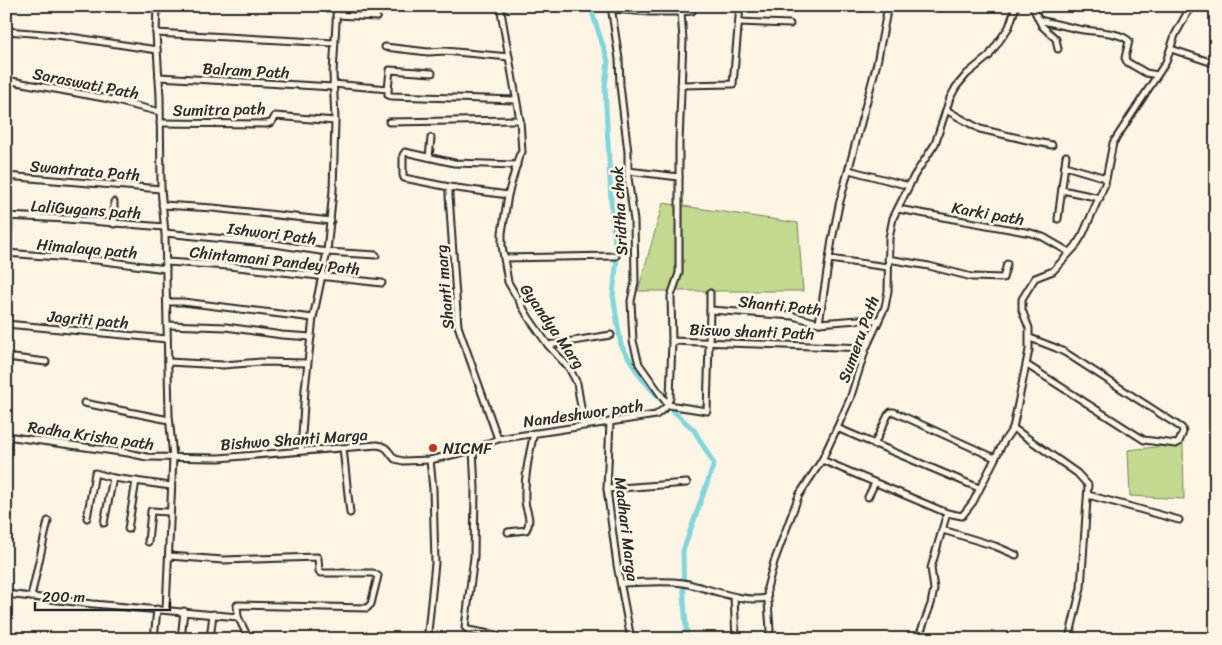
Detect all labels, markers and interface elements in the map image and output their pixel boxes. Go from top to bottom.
street label: Balram Path [202,54,290,87]
street label: Saraswati Path [30,59,142,108]
street label: Sumitra path [172,94,266,125]
street label: Swantrata Path [29,151,141,190]
street label: Sridtha chok [603,165,636,256]
street label: LaliGugans path [30,191,142,228]
street label: Karki path [949,193,1026,234]
street label: Ishwori Path [225,214,318,253]
street label: Himalaya path [35,230,138,267]
street label: Chintamani Pandey Path [188,237,362,284]
street label: Shanti marg [426,243,463,331]
street label: Gyandya Marg [512,277,593,375]
street label: Shanti Path [737,287,823,324]
street label: Sumeru Path [829,291,888,387]
street label: Jagriti path [45,301,130,337]
street label: Biswo shanti Path [689,315,815,348]
street label: Nandeshwor path [521,391,645,436]
street label: Radha Krisha path [26,412,156,459]
street label: Bishwo Shanti Marga [219,420,369,459]
place label: NICMF [443,434,493,463]
marker: NICMF [427,442,439,454]
street label: Madhari Marga [606,475,647,584]
scale bar [35,580,170,612]
text: 200 m [42,584,86,610]

